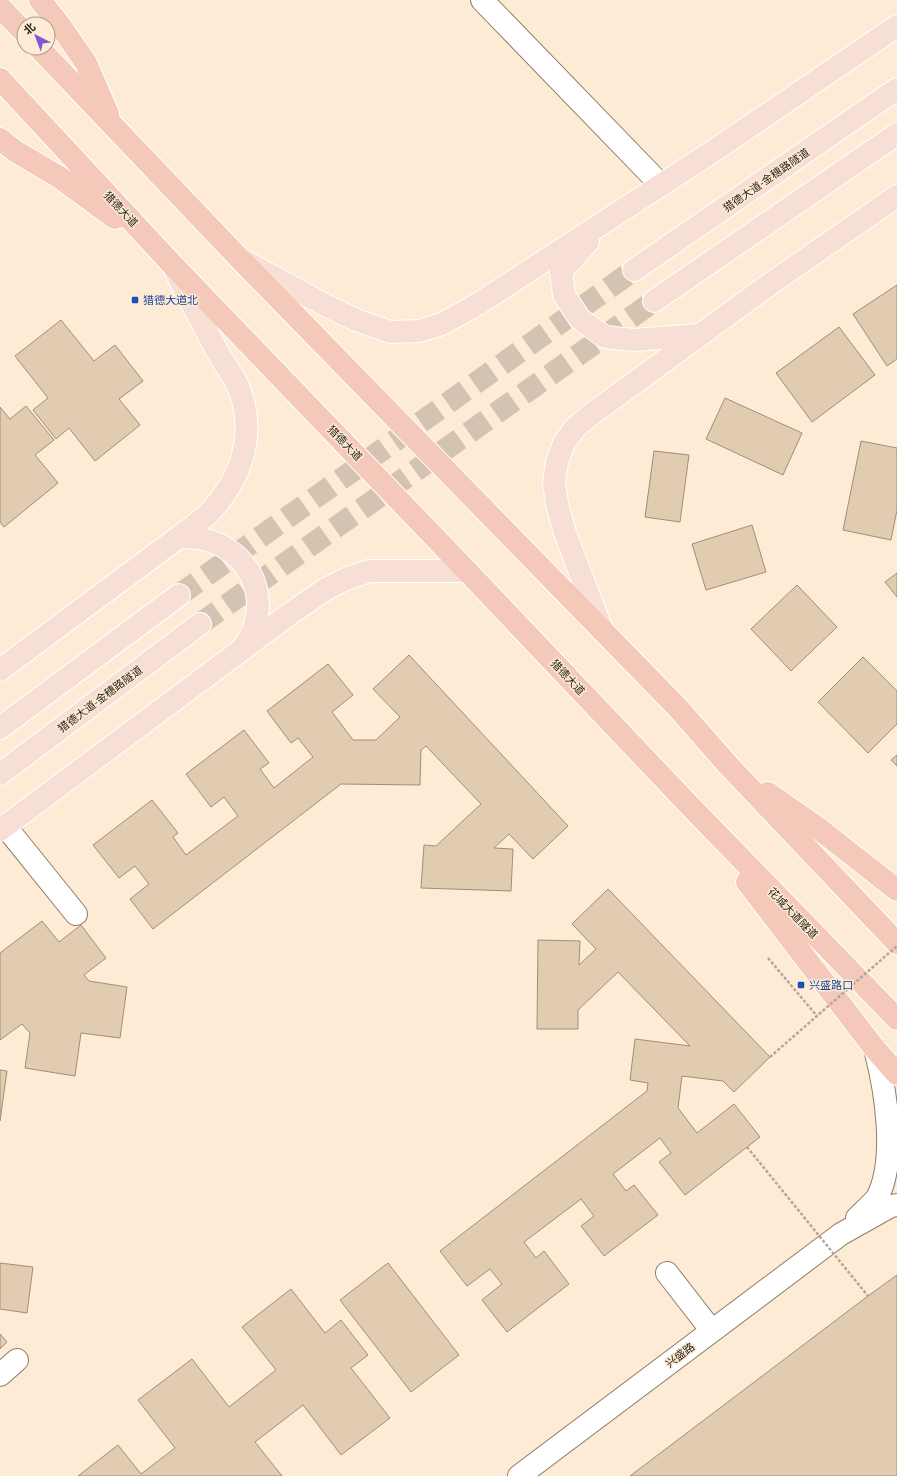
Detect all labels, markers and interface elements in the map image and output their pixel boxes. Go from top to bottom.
north arrow [16,16,56,56]
text: 北 [21,20,38,37]
street label: 猎德大道-金穗路隧道 [720,145,812,215]
street label: 猎德大道 [101,188,141,230]
place label: 猎德大道北 [143,293,198,307]
marker: 猎德大道北 [130,295,140,305]
street label: 猎德大道 [325,422,365,464]
street label: 猎德大道 [548,656,588,698]
street label: 猎德大道-金穗路隧道 [55,663,145,735]
street label: 花城大道隧道 [765,884,821,942]
place label: 兴盛路口 [809,978,853,992]
marker: 兴盛路口 [796,980,806,990]
street label: 兴盛路 [663,1339,697,1371]

